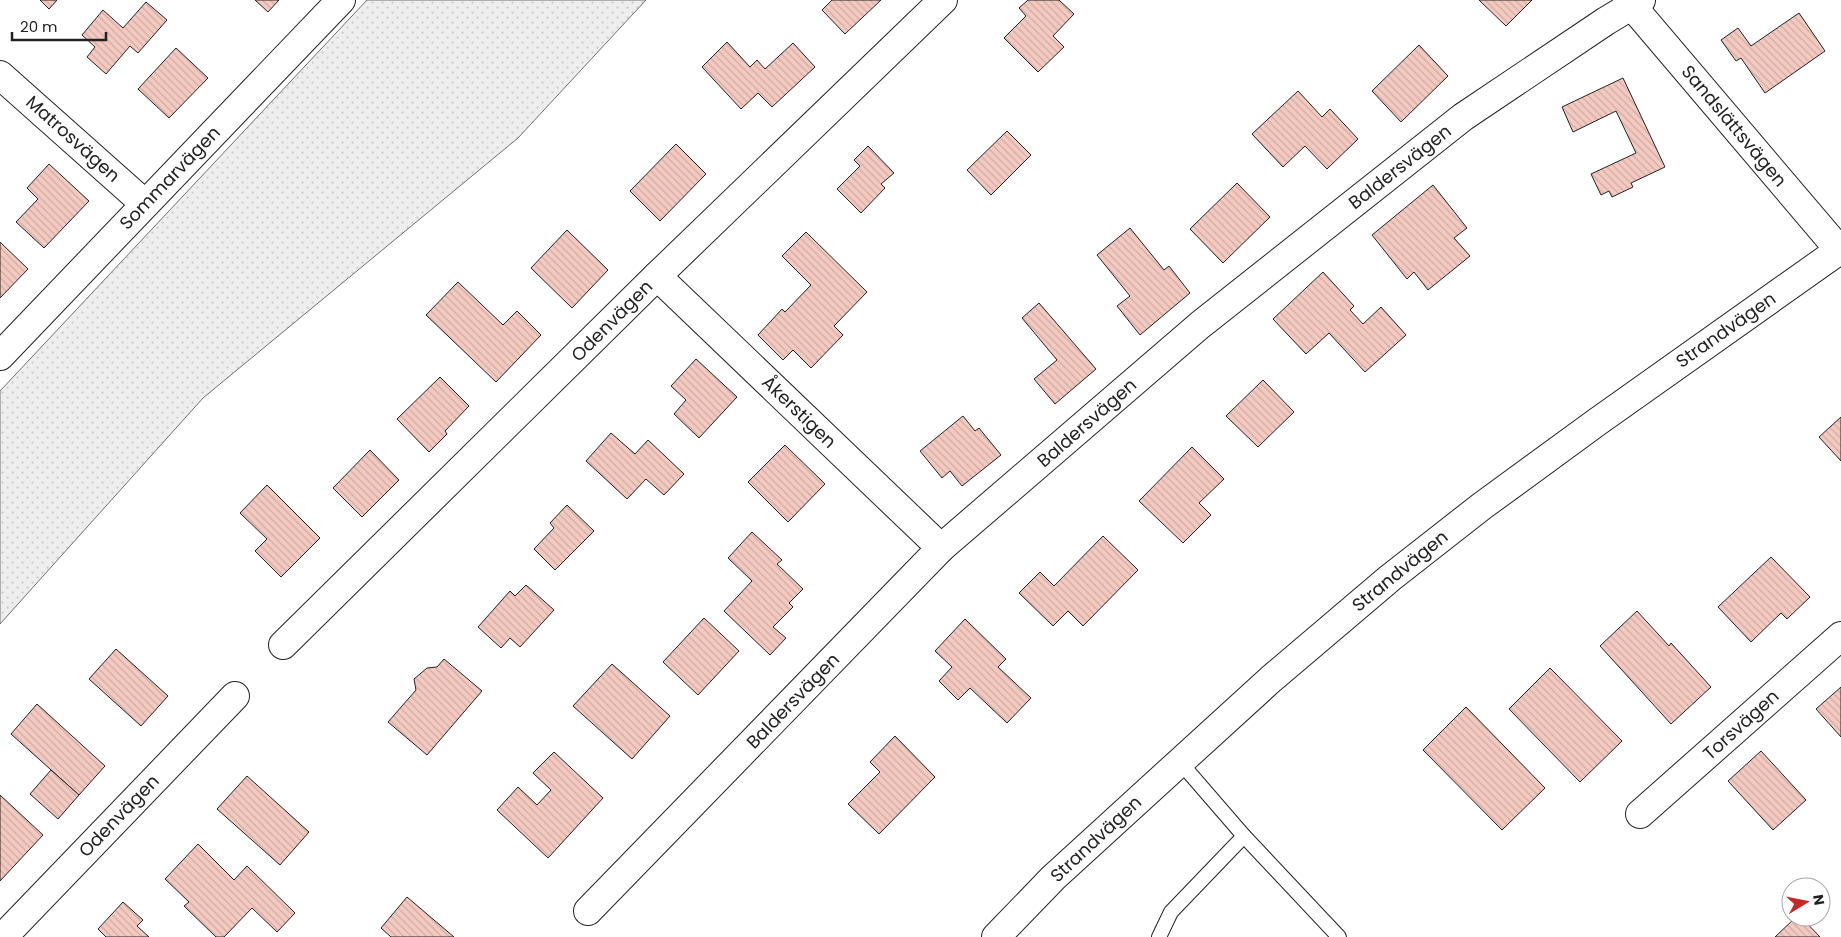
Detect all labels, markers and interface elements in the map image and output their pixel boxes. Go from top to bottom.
scale bar [12,10,106,42]
text: 20 m [20,16,58,37]
street label: Sandslättsvägen [1676,59,1793,192]
street label: Matrosvägen [21,90,126,188]
street label: Baldersvägen [1343,119,1456,215]
street label: Sommarvägen [114,120,226,235]
street label: Odenvägen [565,274,658,367]
street label: Strandvägen [1671,286,1781,373]
street label: Åkerstigen [757,370,842,453]
street label: Baldersvägen [1032,372,1142,473]
street label: Strandvägen [1346,524,1453,617]
street label: Baldersvägen [741,647,845,754]
street label: Torsvägen [1697,684,1784,766]
street label: Odenvägen [73,769,164,863]
street label: Strandvägen [1044,790,1147,888]
north arrow [1781,877,1831,927]
text: N [1808,893,1830,907]

